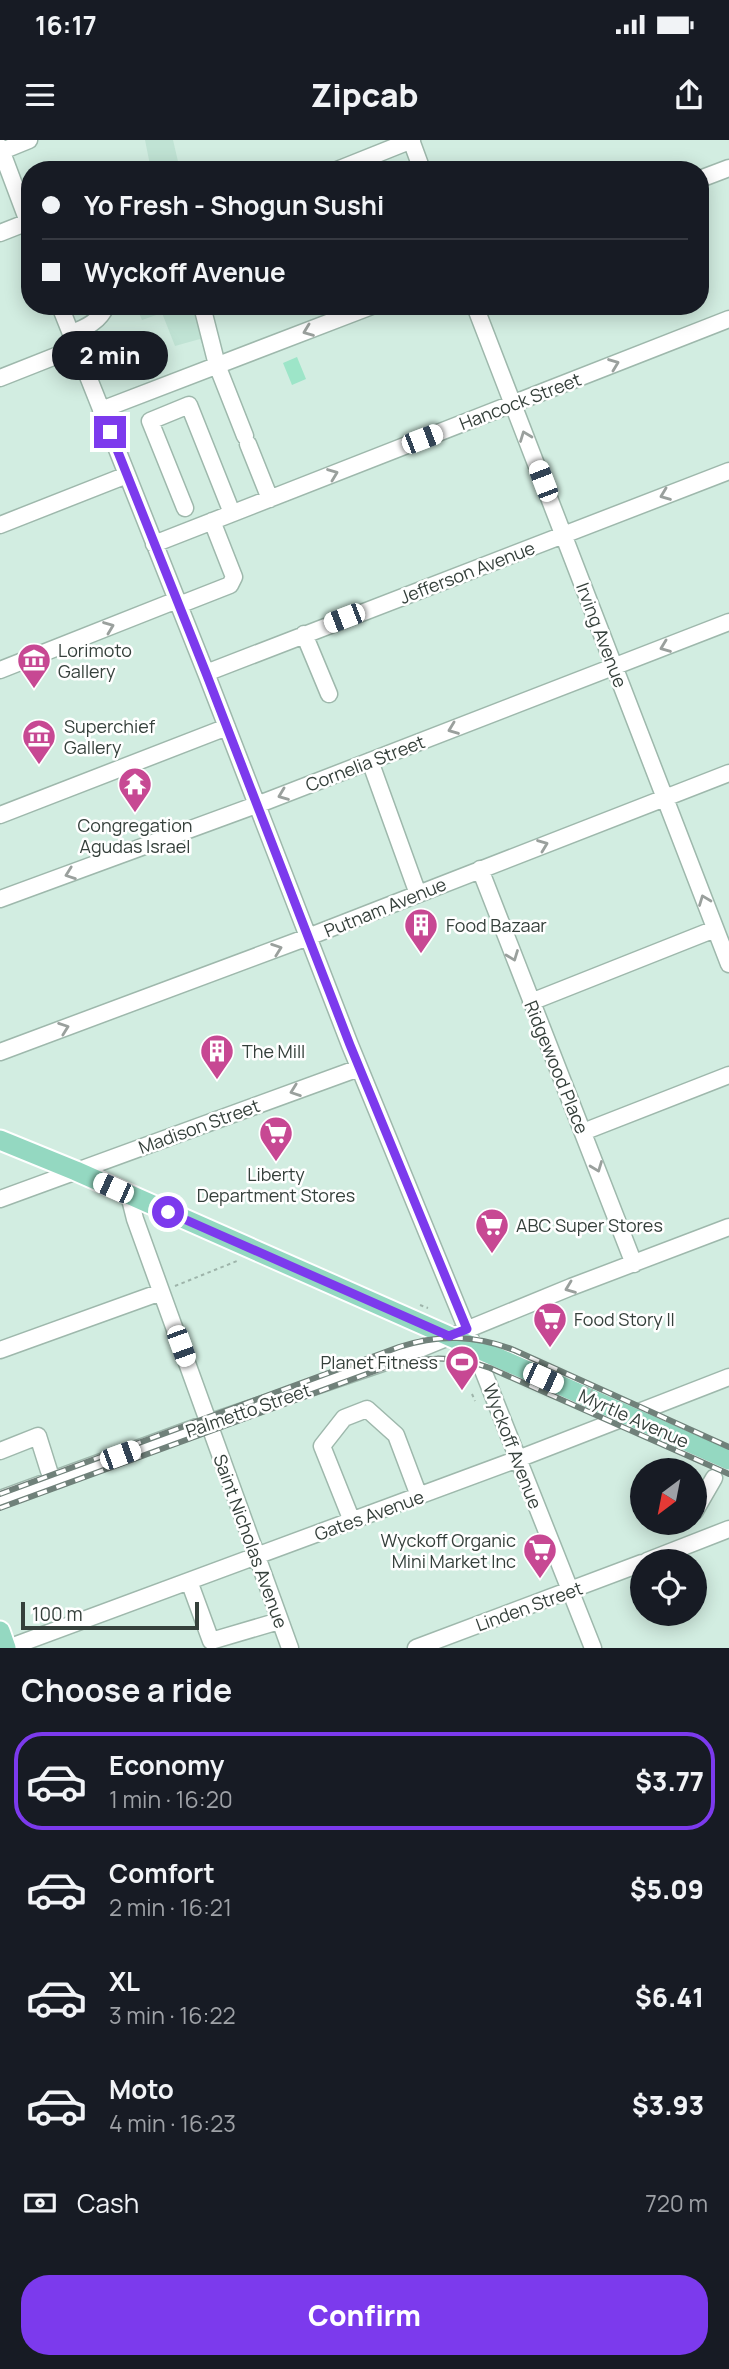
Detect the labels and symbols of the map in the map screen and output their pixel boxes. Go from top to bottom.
one-way arrow [302,322,314,336]
callout: 2 min [52,330,168,380]
one-way arrow [607,359,619,373]
street label: Hancock Street [456,367,584,435]
route end [94,416,126,448]
car [399,422,446,456]
one-way arrow [520,431,534,443]
car [526,458,561,504]
one-way arrow [327,468,339,482]
one-way arrow [660,487,672,501]
street label: Jefferson Avenue [396,535,538,609]
street label: Irving Avenue [571,579,633,691]
car [321,601,368,635]
one-way arrow [103,621,115,635]
place label: Lorimoto Gallery [58,638,132,683]
one-way arrow [660,638,672,652]
museum icon: Lorimoto Gallery [15,641,53,690]
place label: Superchief Gallery [64,714,156,759]
museum icon: Superchief Gallery [20,717,58,766]
one-way arrow [448,720,460,734]
street label: Cornelia Street [302,729,428,797]
temple icon: Congregation Agudas Israel [116,765,154,814]
one-way arrow [278,787,290,801]
place label: Congregation Agudas Israel [77,813,193,858]
one-way arrow [537,839,549,853]
one-way arrow [64,866,76,880]
street label: Putnam Avenue [320,872,450,942]
one-way arrow [699,895,713,907]
building icon: Food Bazaar [402,906,440,955]
place label: Food Bazaar [446,913,547,937]
one-way arrow [271,943,283,957]
one-way arrow [505,949,519,961]
street label: Ridgewood Place [519,997,595,1137]
one-way arrow [57,1022,70,1036]
building icon: The Mill [198,1032,236,1081]
place label: The Mill [242,1039,305,1063]
one-way arrow [290,1083,302,1097]
street label: Madison Street [135,1093,263,1159]
supermarket icon: Liberty Department Stores [257,1114,295,1163]
one-way arrow [588,1161,602,1173]
place label: Liberty Department Stores [197,1162,355,1207]
car [90,1170,137,1206]
route start [152,1196,184,1228]
supermarket icon: ABC Super Stores [473,1206,511,1255]
place label: ABC Super Stores [516,1213,663,1237]
one-way arrow [564,1279,576,1293]
supermarket icon: Food Story II [531,1300,569,1349]
place label: Food Story II [574,1307,675,1331]
car [164,1323,199,1369]
sports icon: Planet Fitness [443,1343,481,1392]
place label: Planet Fitness [320,1350,438,1374]
car [520,1360,567,1396]
street label: Palmetto Street [182,1377,314,1443]
street label: Wyckoff Avenue [478,1380,548,1512]
street label: Myrtle Avenue [575,1383,693,1453]
car [97,1438,144,1472]
street label: Saint Nicholas Avenue [208,1451,294,1631]
north arrow [630,1458,707,1535]
street label: Gates Avenue [311,1484,427,1546]
place label: Wyckoff Organic Mini Market Inc [380,1528,516,1573]
supermarket icon: Wyckoff Organic Mini Market Inc [521,1531,559,1580]
street label: Linden Street [472,1576,586,1636]
scale bar [21,1599,200,1631]

